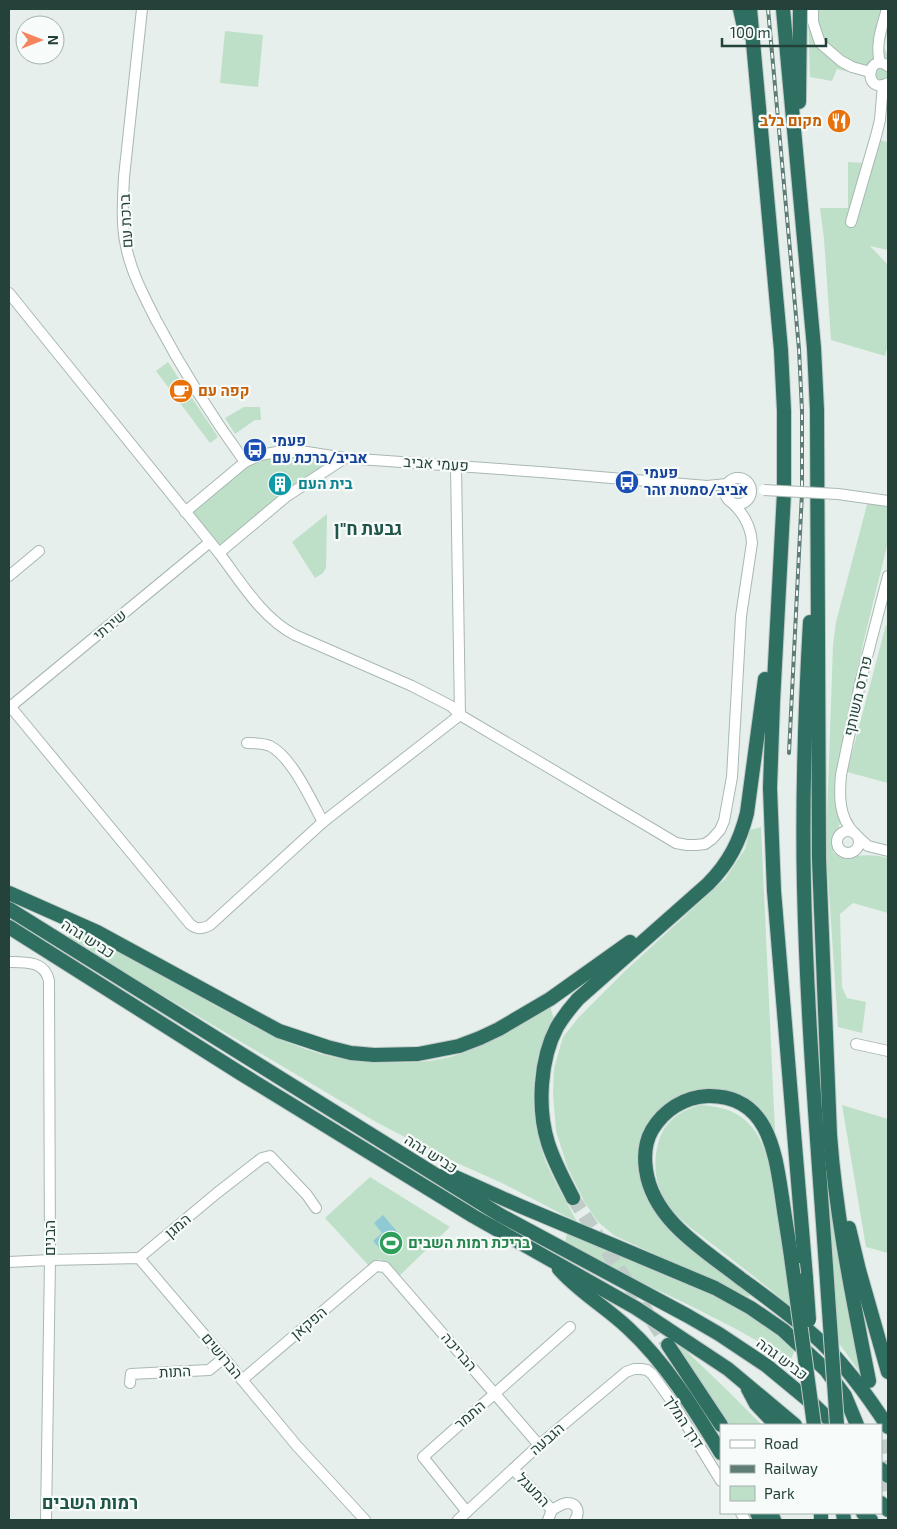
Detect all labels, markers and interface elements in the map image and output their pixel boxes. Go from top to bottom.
north arrow [15,15,65,65]
scale bar [722,15,826,47]
text: 100 m [730,23,771,41]
text: N [45,35,62,45]
restaurant icon: מקום בלב [826,108,852,134]
place label: מקום בלב [760,111,822,129]
street label: ברכת עם [115,193,135,249]
cafe icon: קפה עם [168,378,194,404]
place label: קפה עם [198,381,249,399]
place label: פעמי אביב/ברכת עם [272,431,368,466]
bus stop icon: פעמי אביב/ברכת עם [242,437,268,463]
street label: פעמי אביב [403,452,469,474]
place label: פעמי אביב/סמטת זהר [644,463,748,498]
bus stop icon: פעמי אביב/סמטת זהר [614,469,640,495]
building icon: בית העם [267,471,293,497]
place label: בית העם [298,474,353,492]
district label: גבעת ח"ן [334,517,402,539]
street label: שירתי [89,605,130,643]
street label: פרדס משותף [839,654,875,738]
street label: כביש גהה [59,915,118,961]
street label: כביש גהה [402,1130,461,1176]
street label: המגן [161,1209,194,1241]
street label: הבנים [40,1220,58,1256]
sports icon: בריכת רמות השבים [378,1230,404,1256]
place label: בריכת רמות השבים [408,1233,530,1251]
street label: הפקאן [287,1302,330,1342]
street label: הבריכה [438,1328,481,1374]
street label: הברושים [198,1329,247,1382]
street label: כביש גהה [754,1333,812,1383]
street label: התות [159,1361,191,1381]
street label: דרך המלך [661,1392,709,1451]
street label: התמר [450,1396,488,1433]
street label: הגבעה [525,1418,567,1458]
legend [720,1424,882,1514]
text: Road [764,1434,799,1452]
text: Railway [764,1459,818,1477]
street label: המעגל [513,1468,554,1510]
text: Park [764,1484,795,1502]
district label: רמות השבים [42,1491,138,1513]

